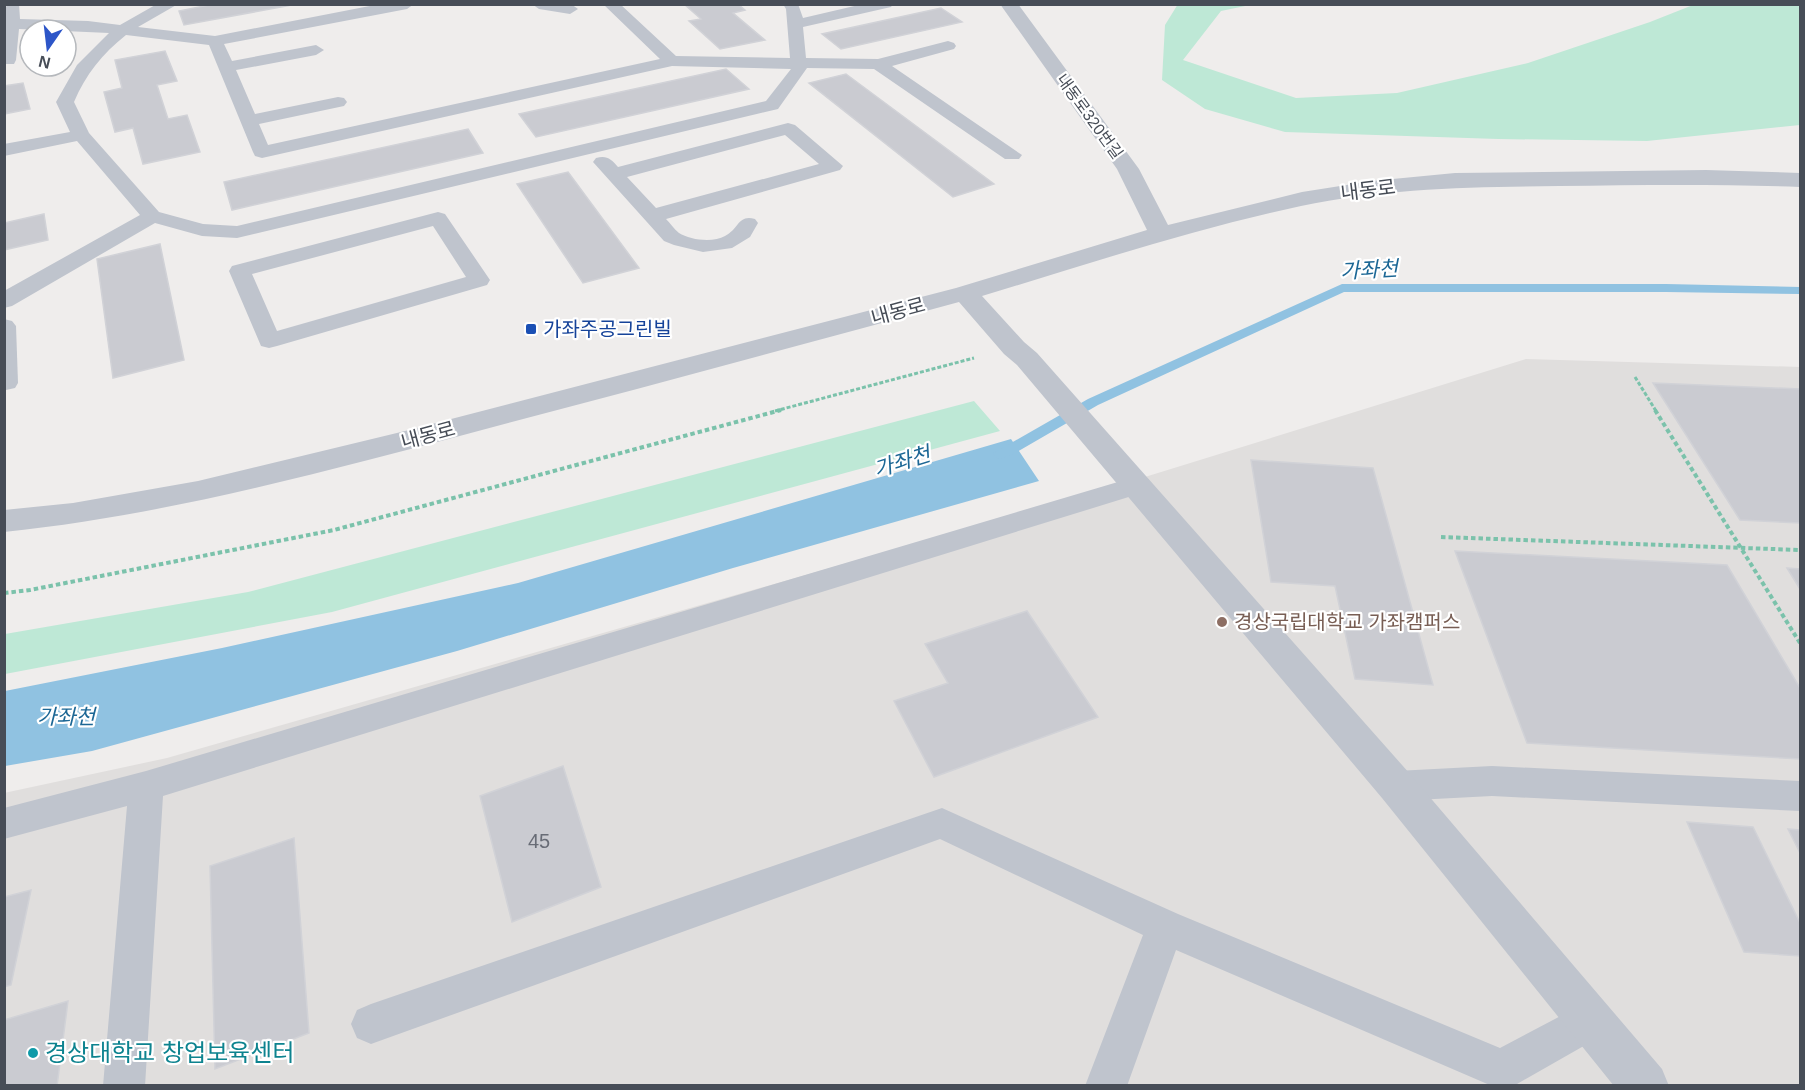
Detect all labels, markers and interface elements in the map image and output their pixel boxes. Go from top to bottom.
north arrow [18,18,78,78]
text: N [37,52,52,72]
street label: 내동로320번길 [1053,71,1126,162]
street label: 내동로 [1339,176,1397,204]
water label: 가좌천 [1339,256,1401,283]
street label: 내동로 [868,293,928,329]
place label: 가좌주공그린빌 [543,318,672,340]
marker: 가좌주공그린빌 [524,322,538,336]
street label: 내동로 [398,417,458,453]
water label: 가좌천 [871,441,935,481]
place label: 경상국립대학교 가좌캠퍼스 [1234,611,1460,633]
marker: 경상국립대학교 가좌캠퍼스 [1215,615,1229,629]
water label: 가좌천 [37,705,98,728]
house number: 45 [528,830,550,852]
place label: 경상대학교 창업보육센터 [45,1039,295,1066]
marker: 경상대학교 창업보육센터 [26,1046,40,1060]

